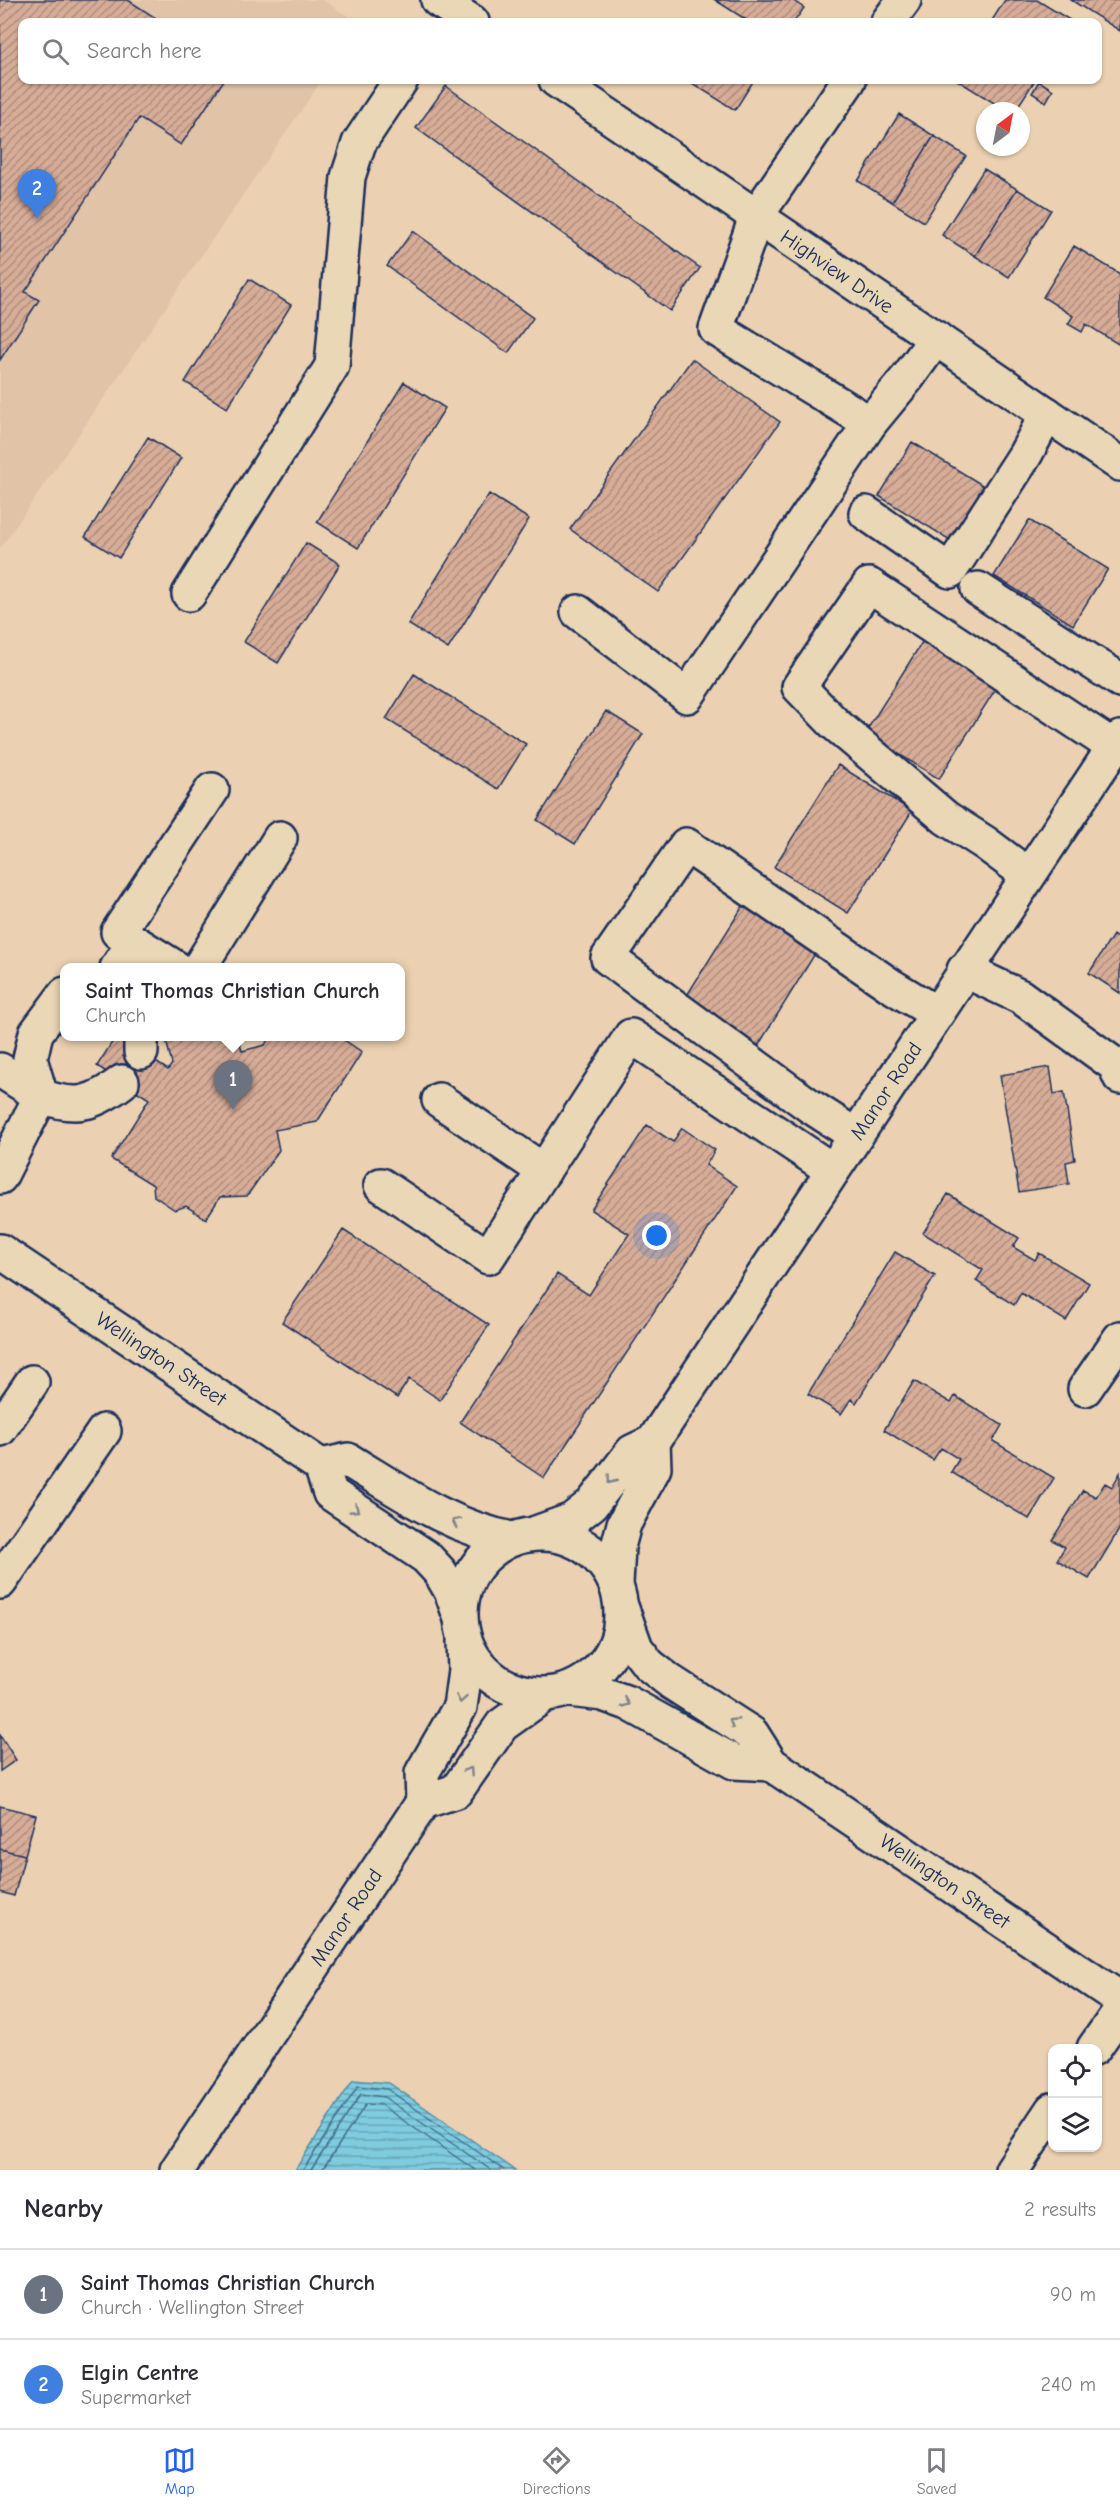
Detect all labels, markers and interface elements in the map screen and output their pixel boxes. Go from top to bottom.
search box [18,18,1102,84]
icon: search [39,35,72,68]
text: Search here [87,38,202,64]
north arrow [976,102,1030,156]
pin: 2 [18,170,57,219]
street label: Highview Drive [776,224,898,318]
popup [60,963,405,1041]
text: Saint Thomas Christian Church [85,978,380,1004]
text: Church [85,1004,146,1027]
street label: Manor Road [845,1038,927,1144]
pin: 1 [214,1060,252,1110]
your location [642,1221,671,1250]
street label: Wellington Street [91,1307,232,1412]
one-way arrow [607,1474,618,1485]
one-way arrow [349,1502,360,1513]
one-way arrow [452,1518,463,1530]
one-way arrow [455,1694,468,1704]
one-way arrow [620,1696,631,1708]
one-way arrow [728,1718,739,1729]
one-way arrow [462,1767,473,1778]
street label: Wellington Street [875,1829,1015,1934]
street label: Manor Road [305,1864,387,1970]
map controls [1048,2044,1102,2152]
button: locate [1048,2044,1102,2098]
button: layers [1048,2098,1102,2152]
text: Nearby [24,2194,103,2224]
text: 2 results [1024,2198,1096,2221]
text: Saint Thomas Christian Church [81,2270,375,2296]
text: 1 [40,2283,47,2306]
text: 90 m [1050,2283,1096,2306]
text: Church · Wellington Street [81,2296,303,2319]
text: Elgin Centre [81,2360,199,2386]
text: 2 [39,2373,48,2396]
text: 240 m [1041,2373,1096,2396]
text: Supermarket [81,2386,191,2409]
tab: Map [163,2444,196,2498]
tab: Directions [523,2444,590,2498]
tab: Saved [917,2444,957,2498]

